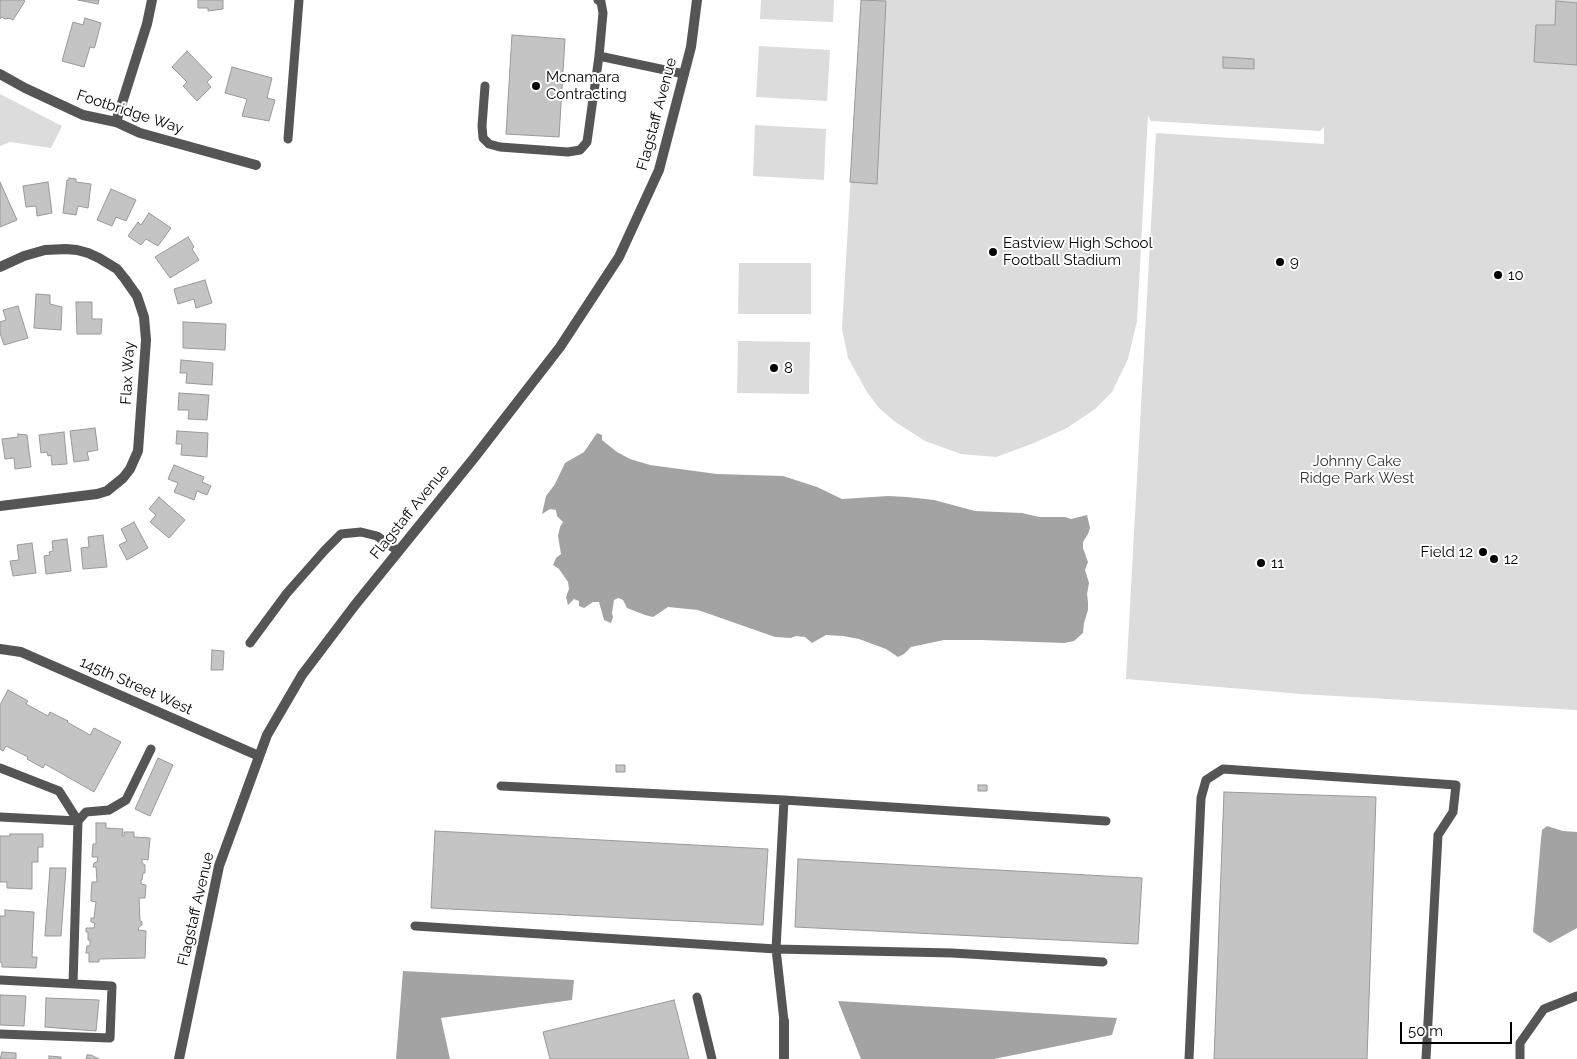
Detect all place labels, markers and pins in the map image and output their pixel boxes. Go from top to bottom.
place label: Mcnamara Contracting [546,68,627,103]
marker: Mcnamara Contracting [530,80,542,92]
place label: Eastview High School Football Stadium [1003,234,1153,269]
marker: Eastview High School Football Stadium [987,246,999,258]
place label: 9 [1290,253,1299,271]
marker: 9 [1274,256,1286,268]
place label: 10 [1508,266,1524,284]
marker: 10 [1492,269,1504,281]
place label: 8 [784,359,793,377]
marker: 8 [768,362,780,374]
place label: Field 12 [1421,543,1473,561]
marker: Field 12 [1477,546,1489,558]
place label: 12 [1504,550,1518,568]
marker: 12 [1488,553,1500,565]
place label: 11 [1271,554,1284,572]
marker: 11 [1255,557,1267,569]

